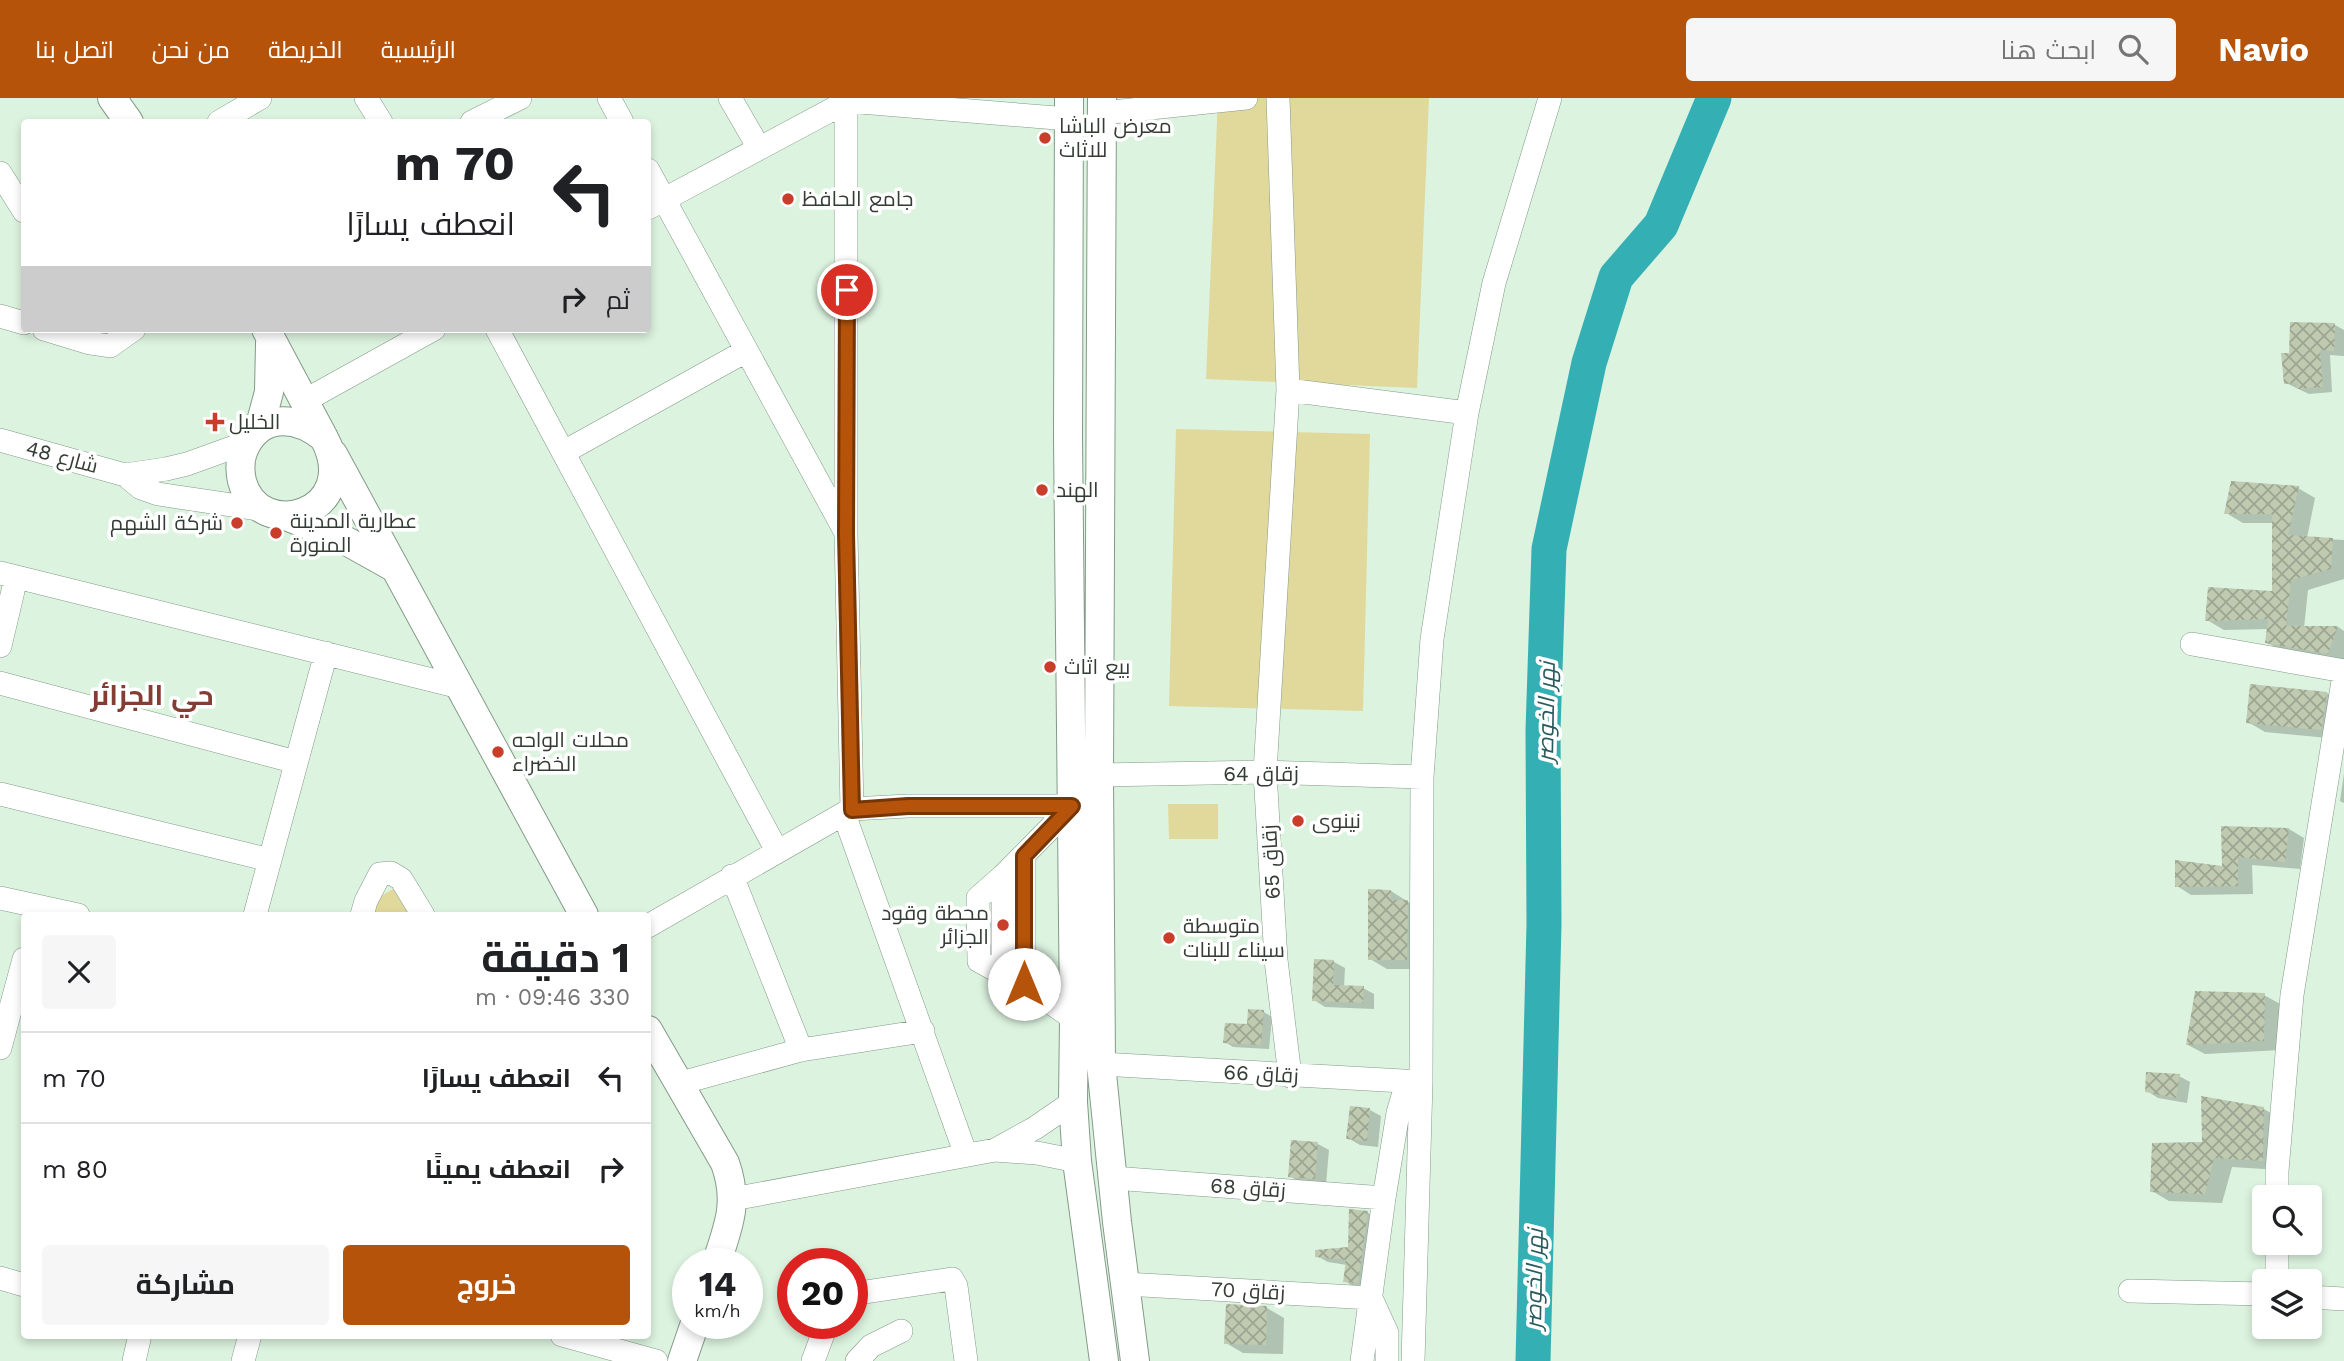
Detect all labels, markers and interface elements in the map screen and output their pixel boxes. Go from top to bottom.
search box [1686,18,2176,81]
icon: search [2114,30,2152,68]
text: Navio [2218,30,2309,69]
text: ابحث هنا [2001,35,2096,65]
text: اتصل بنا [35,36,114,64]
text: من نحن [152,36,230,64]
text: الخريطة [268,36,343,64]
text: الرئيسية [381,36,456,64]
place label: معرض الباشا للاثاث [1059,113,1172,162]
marker: معرض الباشا للاثاث [1037,130,1053,146]
text: 70 m [395,134,515,192]
icon: left [539,147,630,238]
place label: جامع الحافظ [802,186,914,213]
marker: جامع الحافظ [780,191,796,207]
text: انعطف يسارًا [346,205,515,243]
pin [817,260,877,320]
icon: arrive [828,271,866,309]
icon: right [554,280,592,318]
text: ثم [606,285,630,315]
place label: الخليل [229,409,280,435]
marker: الخليل [207,414,223,430]
street label: شارع 48 [23,435,101,480]
place label: الهند [1056,477,1099,503]
marker: الهند [1034,482,1050,498]
place label: عطارية المدينة المنورة [290,508,417,557]
place label: شركة الشهم [110,510,223,537]
marker: شركة الشهم [229,515,245,531]
marker: عطارية المدينة المنورة [268,525,284,541]
place label: بيع اثاث [1064,654,1130,681]
marker: بيع اثاث [1042,659,1058,675]
water label: نهر الخوصر [1532,659,1561,766]
district label: حي الجزائر [89,679,214,718]
place label: محلات الواحه الخضراء [512,727,629,776]
marker: محلات الواحه الخضراء [490,744,506,760]
street label: زقاق 64 [1223,761,1299,787]
place label: نينوى [1312,808,1361,834]
marker: نينوى [1290,813,1306,829]
street label: زقاق 65 [1256,824,1286,900]
place label: محطة وقود الجزائر [881,900,989,949]
place label: متوسطة سيناء للبنات [1183,913,1285,962]
marker: محطة وقود الجزائر [995,917,1011,933]
marker: متوسطة سيناء للبنات [1161,930,1177,946]
text: 1 دقيقة [481,933,630,982]
button: close [42,935,116,1009]
position arrow [987,947,1061,1021]
text: 330 m · 09:46 [475,984,630,1011]
icon: left [592,1059,630,1097]
street label: زقاق 66 [1223,1059,1299,1089]
text: 70 m [42,1063,106,1093]
text: انعطف يسارًا [422,1063,571,1093]
icon: right [592,1150,630,1188]
text: 80 m [42,1154,108,1184]
text: انعطف يمينًا [425,1154,571,1184]
street label: زقاق 68 [1209,1172,1287,1204]
map controls [2252,1185,2322,1339]
button: search [2252,1185,2322,1255]
water label: نهر الخوصر [1520,1226,1549,1333]
button: مشاركة [42,1245,329,1325]
button: خروج [343,1245,630,1325]
speed limit sign: 20 [777,1248,868,1339]
text: 14 [699,1263,736,1305]
button: layers [2252,1269,2322,1339]
street label: زقاق 70 [1210,1276,1286,1306]
text: km/h [694,1300,741,1321]

